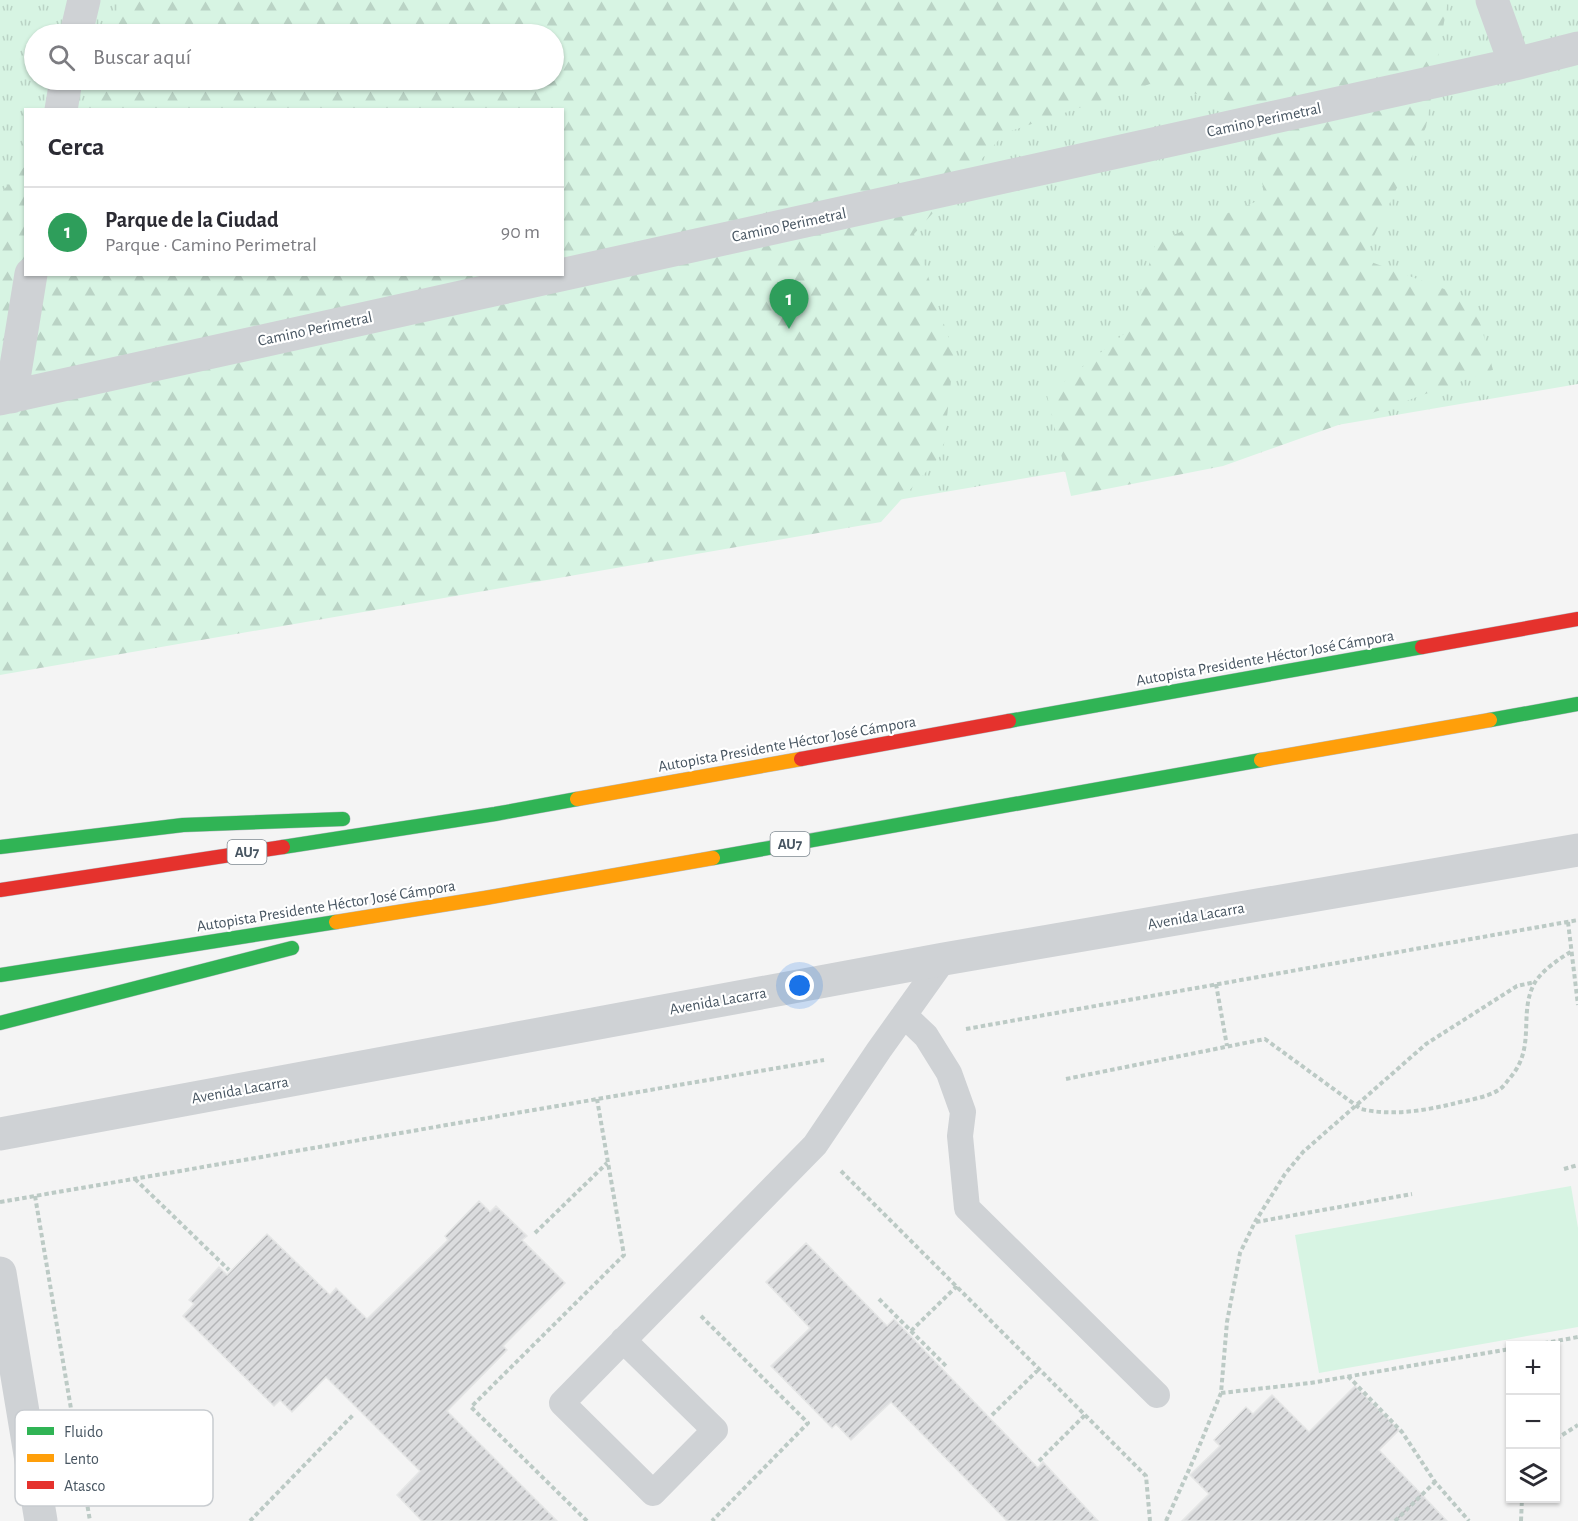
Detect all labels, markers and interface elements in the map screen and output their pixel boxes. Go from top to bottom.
search box [24,24,564,90]
icon: search [45,41,78,74]
text: Buscar aquí [93,46,191,68]
street label: Camino Perimetral [1205,100,1323,140]
text: Cerca [48,134,105,160]
street label: Camino Perimetral [730,205,848,245]
text: Parque de la Ciudad [105,209,279,231]
text: 1 [64,222,71,242]
text: 90 m [501,222,540,242]
text: Parque · Camino Perimetral [105,235,317,255]
pin: 1 [770,280,808,329]
street label: Camino Perimetral [256,309,374,349]
street label: Autopista Presidente Héctor José Cámpora [1135,627,1395,689]
street label: Autopista Presidente Héctor José Cámpora [657,713,917,775]
road number: AU7 [770,832,810,856]
road number: AU7 [228,840,266,864]
street label: Autopista Presidente Héctor José Cámpora [196,878,456,934]
street label: Avenida Lacarra [1146,900,1246,932]
your location [785,971,814,1000]
street label: Avenida Lacarra [668,985,768,1017]
street label: Avenida Lacarra [190,1074,290,1106]
map controls [1506,1341,1560,1503]
button: + [1506,1341,1560,1395]
button: − [1506,1395,1560,1449]
legend [15,1410,213,1506]
text: Fluido [64,1424,103,1440]
button: layers [1506,1449,1560,1503]
text: Lento [64,1451,99,1467]
text: Atasco [64,1478,106,1494]

